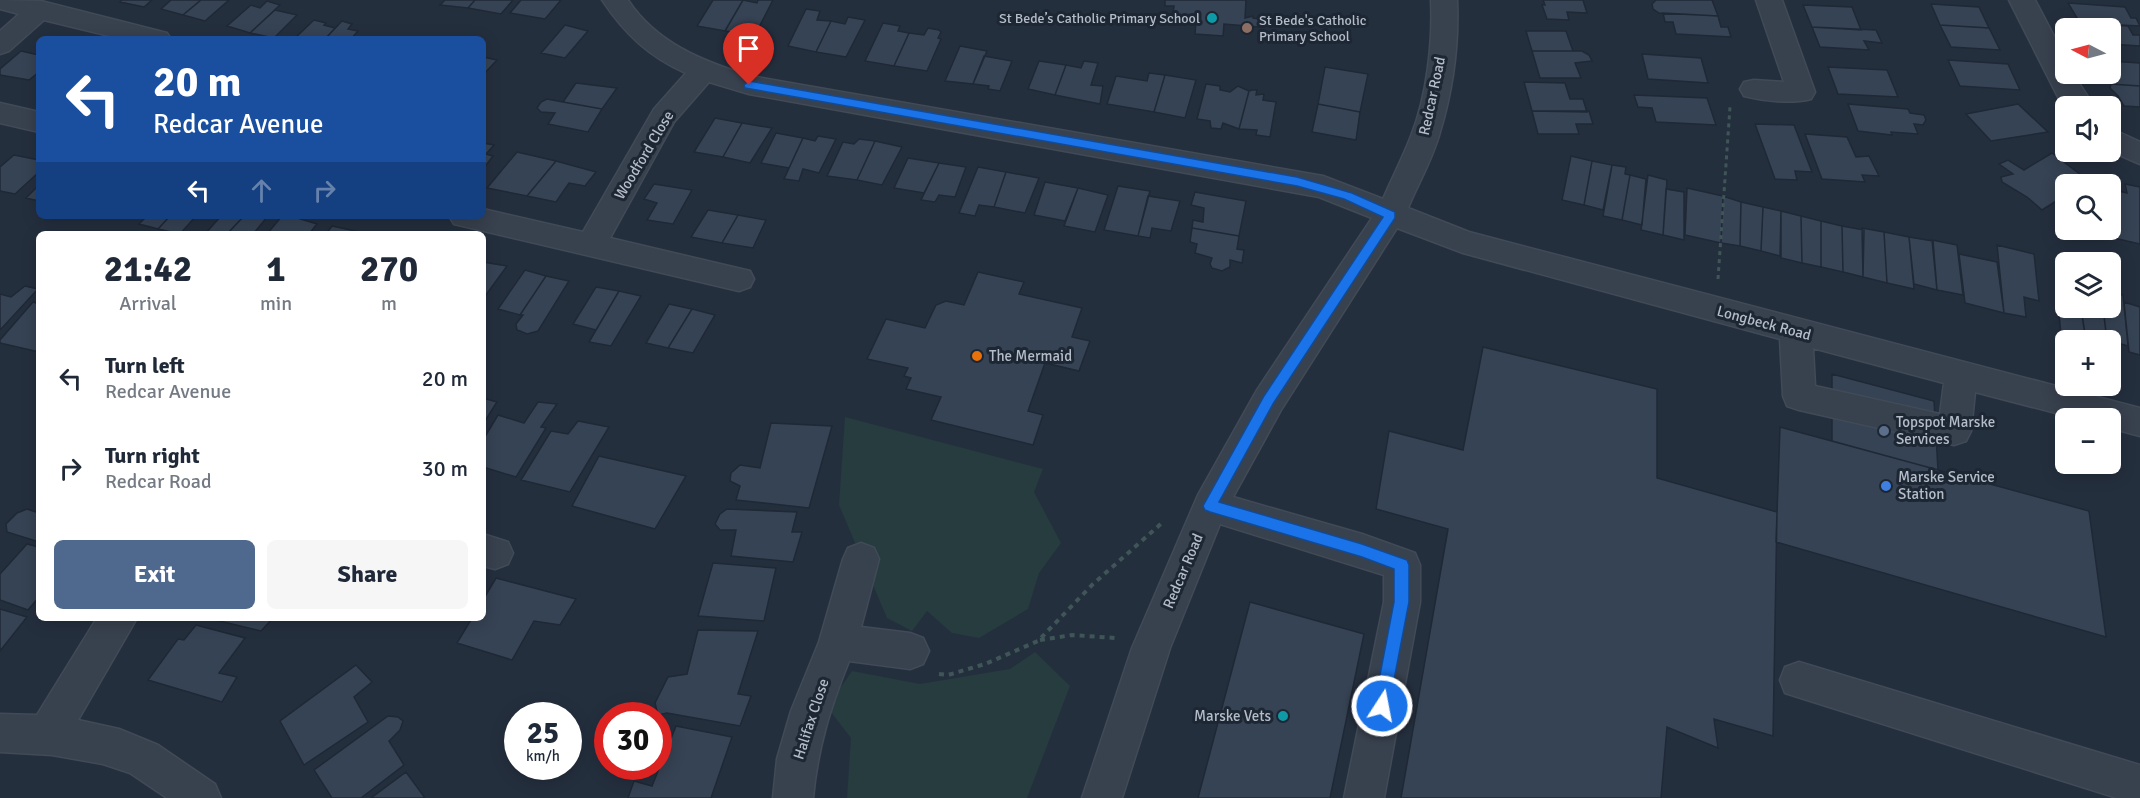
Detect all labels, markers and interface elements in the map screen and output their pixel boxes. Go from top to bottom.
place label: St Bede’s Catholic Primary School [999,10,1200,27]
marker: St Bede’s Catholic Primary School [1205,11,1219,25]
place label: St Bede's Catholic Primary School [1259,12,1367,45]
north arrow [2055,18,2121,84]
map controls [2055,18,2121,474]
marker: St Bede's Catholic Primary School [1240,21,1254,35]
pin [723,23,774,85]
icon: arrive [732,32,765,65]
street label: Redcar Road [1415,55,1449,137]
text: 20 m [153,57,242,108]
icon: left [54,60,132,138]
button: sound [2055,96,2121,162]
street label: Woodford Close [610,107,678,203]
text: Redcar Avenue [153,108,323,141]
icon: left [182,174,215,207]
icon: ahead [245,174,278,207]
icon: right [308,174,341,207]
button: search [2055,174,2121,240]
text: 21:42 [104,247,192,292]
text: 1 [266,247,286,292]
text: 270 [360,247,418,292]
button: layers [2055,252,2121,318]
text: Arrival [119,291,177,316]
text: min [260,291,292,316]
text: m [381,291,397,316]
street label: Longbeck Road [1715,302,1813,344]
button: + [2055,330,2121,396]
place label: The Mermaid [989,347,1072,365]
marker: The Mermaid [970,349,984,363]
text: Turn left [105,352,185,379]
icon: left [54,362,87,395]
text: 20 m [422,365,468,392]
text: Redcar Avenue [105,379,231,404]
button: − [2055,408,2121,474]
place label: Topspot Marske Services [1896,413,1995,448]
marker: Topspot Marske Services [1877,424,1891,438]
text: Turn right [105,442,200,469]
icon: right [54,452,87,485]
text: 30 m [422,455,468,482]
place label: Marske Service Station [1898,468,1995,503]
text: Redcar Road [105,469,212,494]
marker: Marske Service Station [1879,479,1893,493]
street label: Redcar Road [1159,531,1207,611]
button: Exit [54,540,255,609]
button: Share [267,540,468,609]
position arrow [1350,674,1414,738]
street label: Halifax Close [789,676,833,762]
speed limit sign: 30 [594,702,672,780]
place label: Marske Vets [1194,707,1271,725]
marker: Marske Vets [1276,709,1290,723]
text: 25 [527,715,559,752]
text: km/h [526,747,560,765]

